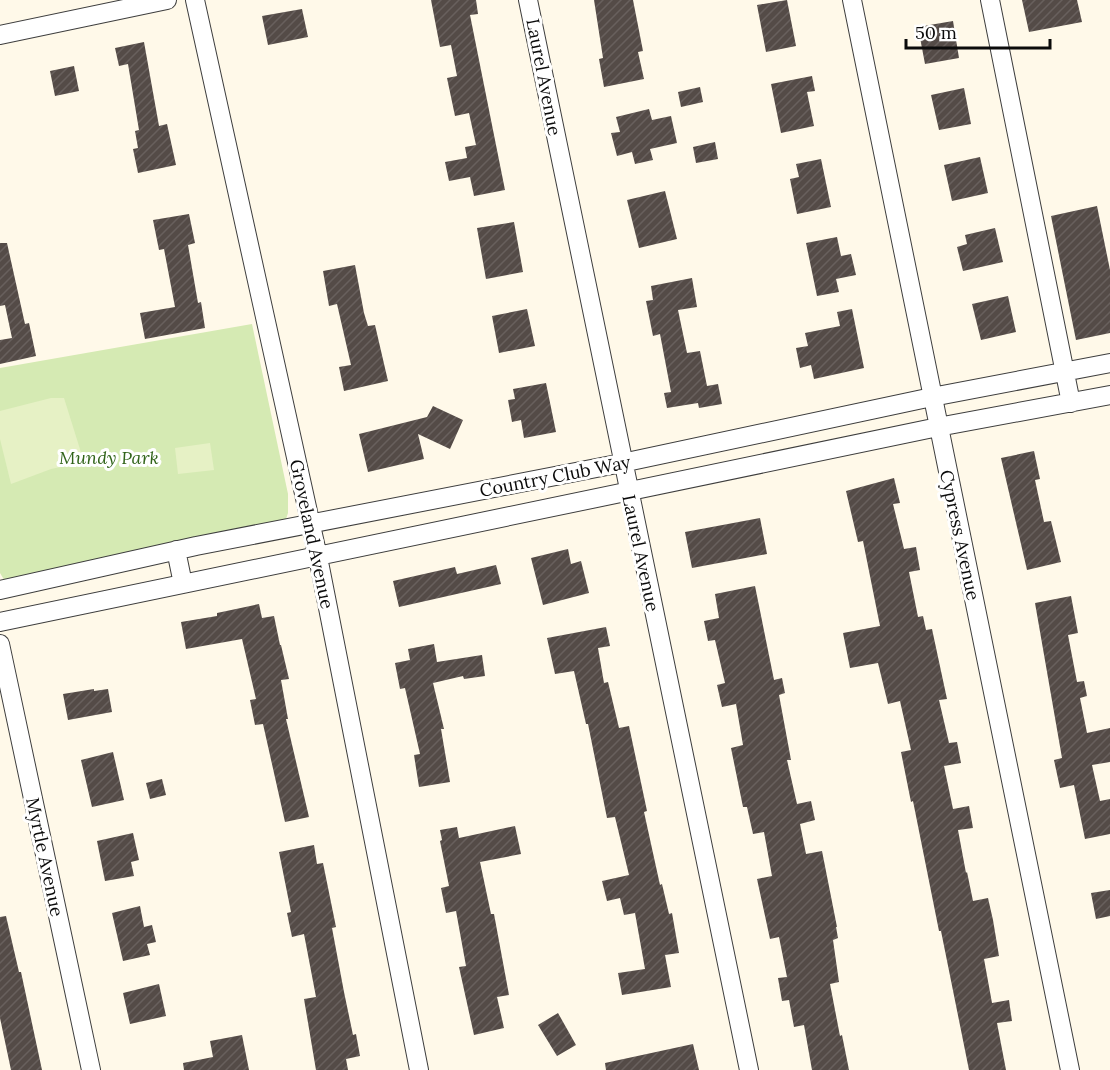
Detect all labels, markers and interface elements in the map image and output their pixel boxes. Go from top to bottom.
scale bar [906,12,1050,50]
street label: Laurel Avenue [521,16,567,138]
text: 50 m [915,21,957,44]
park label: Mundy Park [59,446,159,469]
street label: Country Club Way [478,450,633,502]
street label: Groveland Avenue [285,457,339,611]
street label: Cypress Avenue [935,468,985,603]
street label: Laurel Avenue [617,492,665,614]
street label: Myrtle Avenue [21,795,69,919]

